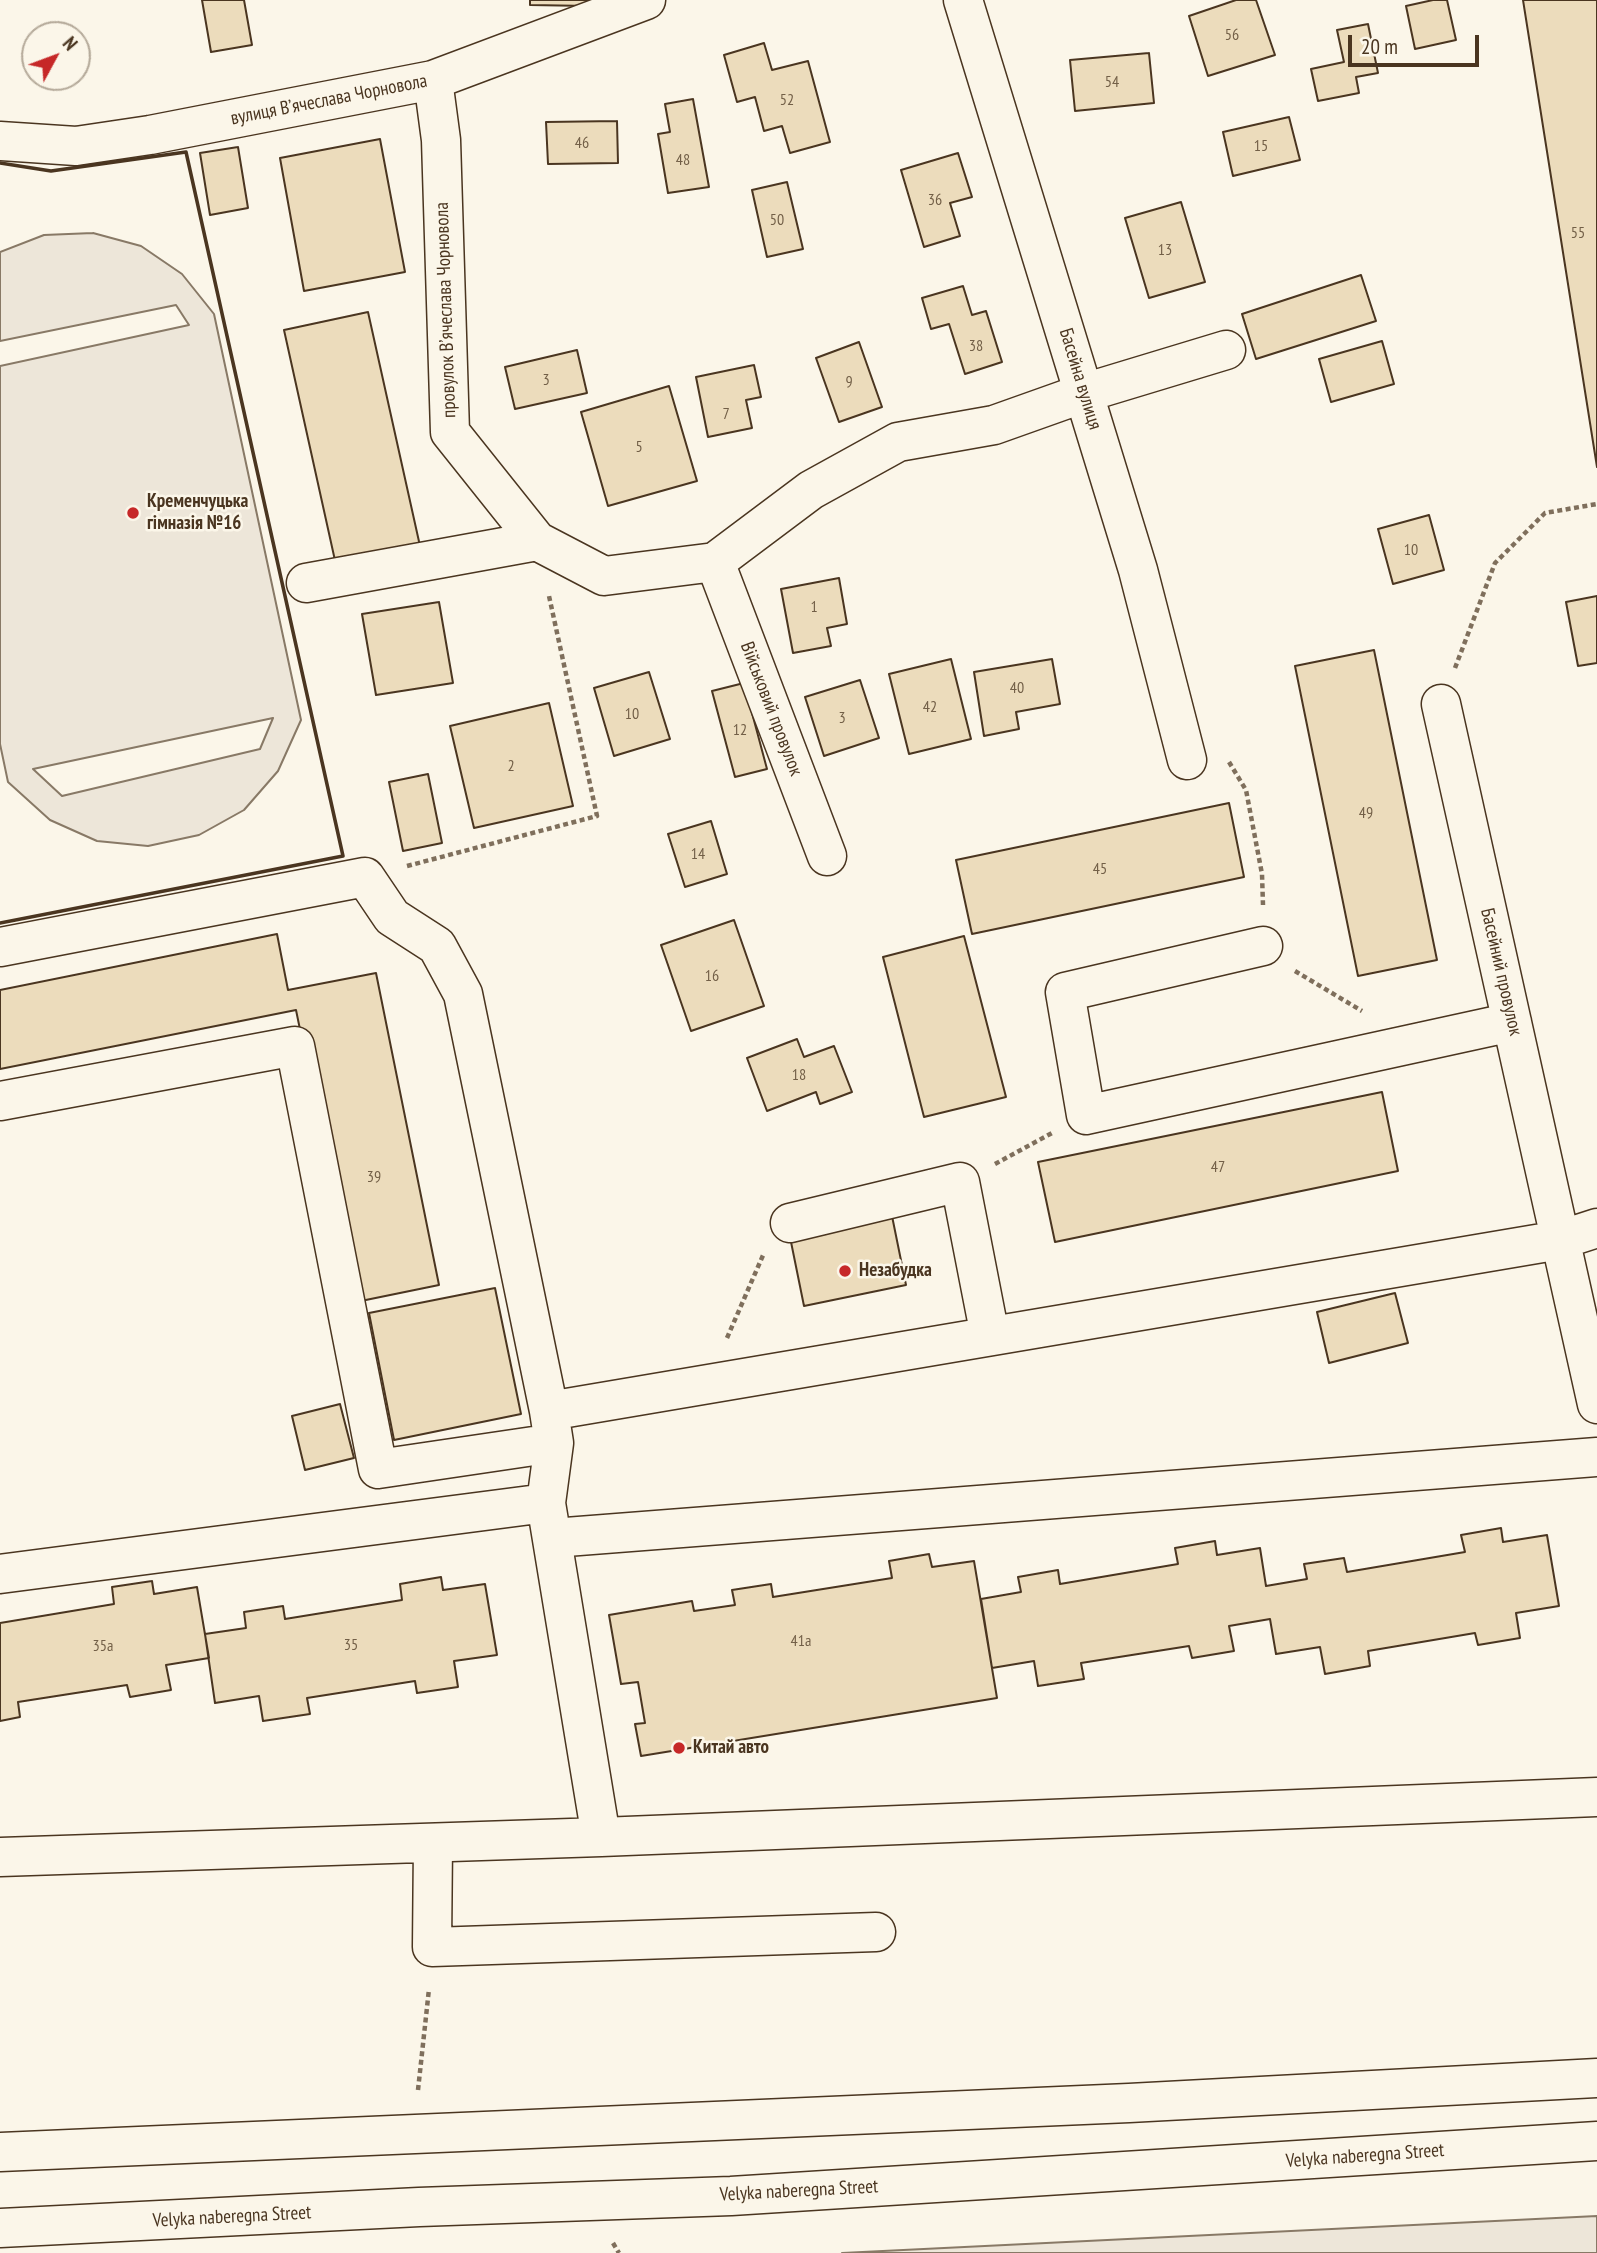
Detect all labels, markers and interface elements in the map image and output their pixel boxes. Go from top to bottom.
north arrow [21,21,91,91]
scale bar [1352,21,1483,65]
house number: 56 [1225,25,1239,45]
text: N [58,32,83,55]
text: 20 m [1361,33,1398,60]
street label: вулиця Вʼячеслава Чорновола [229,70,429,130]
house number: 54 [1105,72,1119,92]
house number: 52 [780,90,794,110]
house number: 46 [575,133,589,153]
house number: 15 [1254,136,1268,156]
house number: 48 [676,150,690,170]
house number: 36 [928,190,942,210]
street label: провулок Вʼячеслава Чорновола [431,202,461,418]
house number: 50 [770,210,784,230]
house number: 55 [1571,223,1585,243]
house number: 13 [1158,240,1172,260]
street label: Басейна вулиця [1054,325,1106,433]
house number: 38 [969,336,983,356]
house number: 3 [542,370,550,390]
house number: 9 [845,372,853,392]
house number: 7 [722,404,730,424]
house number: 5 [635,437,643,457]
place label: Кременчуцька гімназія №16 [147,491,248,535]
marker: Кременчуцька гімназія №16 [125,505,141,521]
house number: 10 [1404,540,1418,560]
house number: 1 [810,597,818,617]
street label: Військовий провулок [735,639,807,779]
house number: 40 [1010,678,1024,698]
house number: 42 [923,697,937,717]
house number: 10 [625,704,639,724]
house number: 3 [838,708,846,728]
house number: 12 [733,720,747,740]
house number: 2 [507,756,515,776]
house number: 49 [1359,803,1373,823]
house number: 14 [691,844,705,864]
house number: 45 [1093,859,1107,879]
street label: Басейний провулок [1475,906,1527,1038]
house number: 16 [705,966,719,986]
house number: 18 [792,1065,806,1085]
house number: 47 [1211,1157,1225,1177]
house number: 39 [367,1167,381,1187]
place label: Незабудка [859,1260,932,1282]
marker: Незабудка [837,1263,853,1279]
house number: 41а [791,1631,811,1651]
house number: 35 [344,1635,358,1655]
house number: 35а [93,1636,113,1656]
place label: Китай авто [693,1737,769,1759]
marker: Китай авто [671,1740,687,1756]
street label: Velyka naberegna Street [1285,2139,1445,2173]
street label: Velyka naberegna Street [719,2175,879,2207]
street label: Velyka naberegna Street [152,2201,312,2233]

